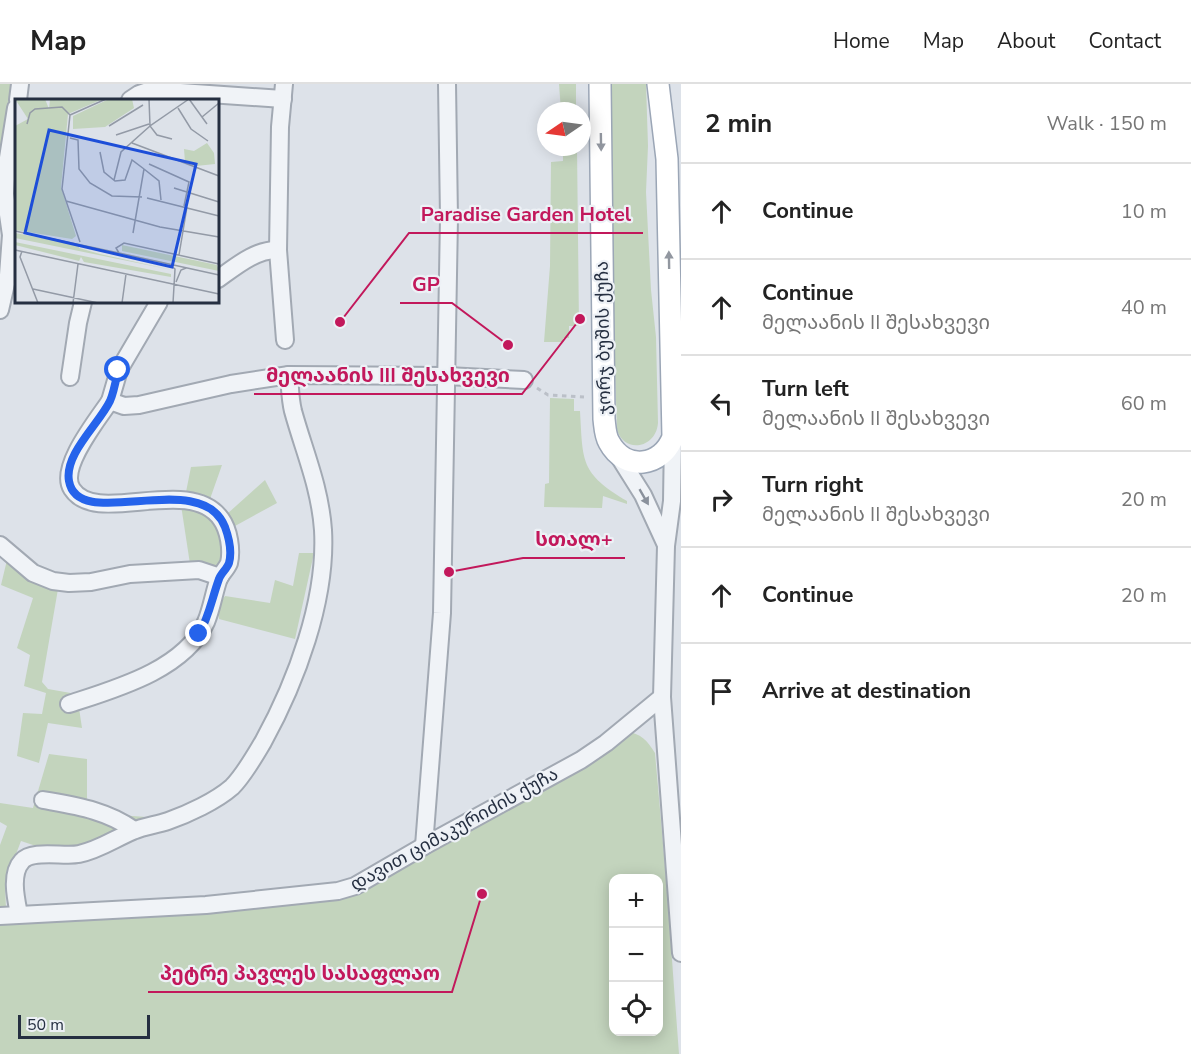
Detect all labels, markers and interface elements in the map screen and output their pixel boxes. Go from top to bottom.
text: Map [30,22,86,60]
text: Home [833,27,890,55]
text: Map [923,27,964,55]
text: About [997,27,1055,55]
text: Contact [1088,27,1161,55]
inset map [15,99,219,303]
north arrow [537,102,591,156]
text: 2 min [705,106,772,141]
text: Walk · 150 m [1047,110,1167,137]
one-way arrow [596,133,606,152]
callout: Paradise Garden Hotel [409,195,643,233]
icon: ahead [705,195,738,228]
text: Continue [762,196,853,226]
text: 10 m [1121,198,1167,225]
text: Paradise Garden Hotel [421,201,632,228]
one-way arrow [664,250,674,269]
street label: ჯორჯ ბუშის ქუჩა [590,261,616,415]
callout: GP [400,265,452,303]
text: GP [412,271,440,298]
text: Continue [762,278,853,308]
icon: ahead [705,291,738,324]
text: 40 m [1121,294,1167,321]
text: მელაანის II შესახვევი [762,309,990,336]
route start [104,356,130,382]
callout: მელაანის III შესახვევი [254,356,522,394]
text: მელაანის III შესახვევი [266,362,510,389]
text: Turn left [762,374,849,404]
icon: left [705,387,738,420]
text: 60 m [1121,390,1167,417]
text: მელაანის II შესახვევი [762,405,990,432]
text: Turn right [762,470,863,500]
icon: right [705,483,738,516]
text: 20 m [1121,486,1167,513]
one-way arrow [638,489,649,505]
text: მელაანის II შესახვევი [762,501,990,528]
callout: სთალ+ [523,520,625,558]
text: სთალ+ [535,526,613,553]
icon: ahead [705,579,738,612]
text: Continue [762,580,853,610]
text: 20 m [1121,582,1167,609]
route end [185,620,211,646]
icon: arrive [705,675,738,708]
text: Arrive at destination [762,676,971,706]
street label: დავით ციმაკურიძის ქუჩა [346,762,562,896]
map controls [609,874,663,1036]
button: + [609,874,663,928]
button: − [609,928,663,982]
callout: პეტრე პავლეს სასაფლაო [148,954,452,992]
text: პეტრე პავლეს სასაფლაო [160,960,440,987]
button: locate [609,982,663,1036]
scale bar [18,1012,150,1040]
text: 50 m [27,1014,64,1036]

